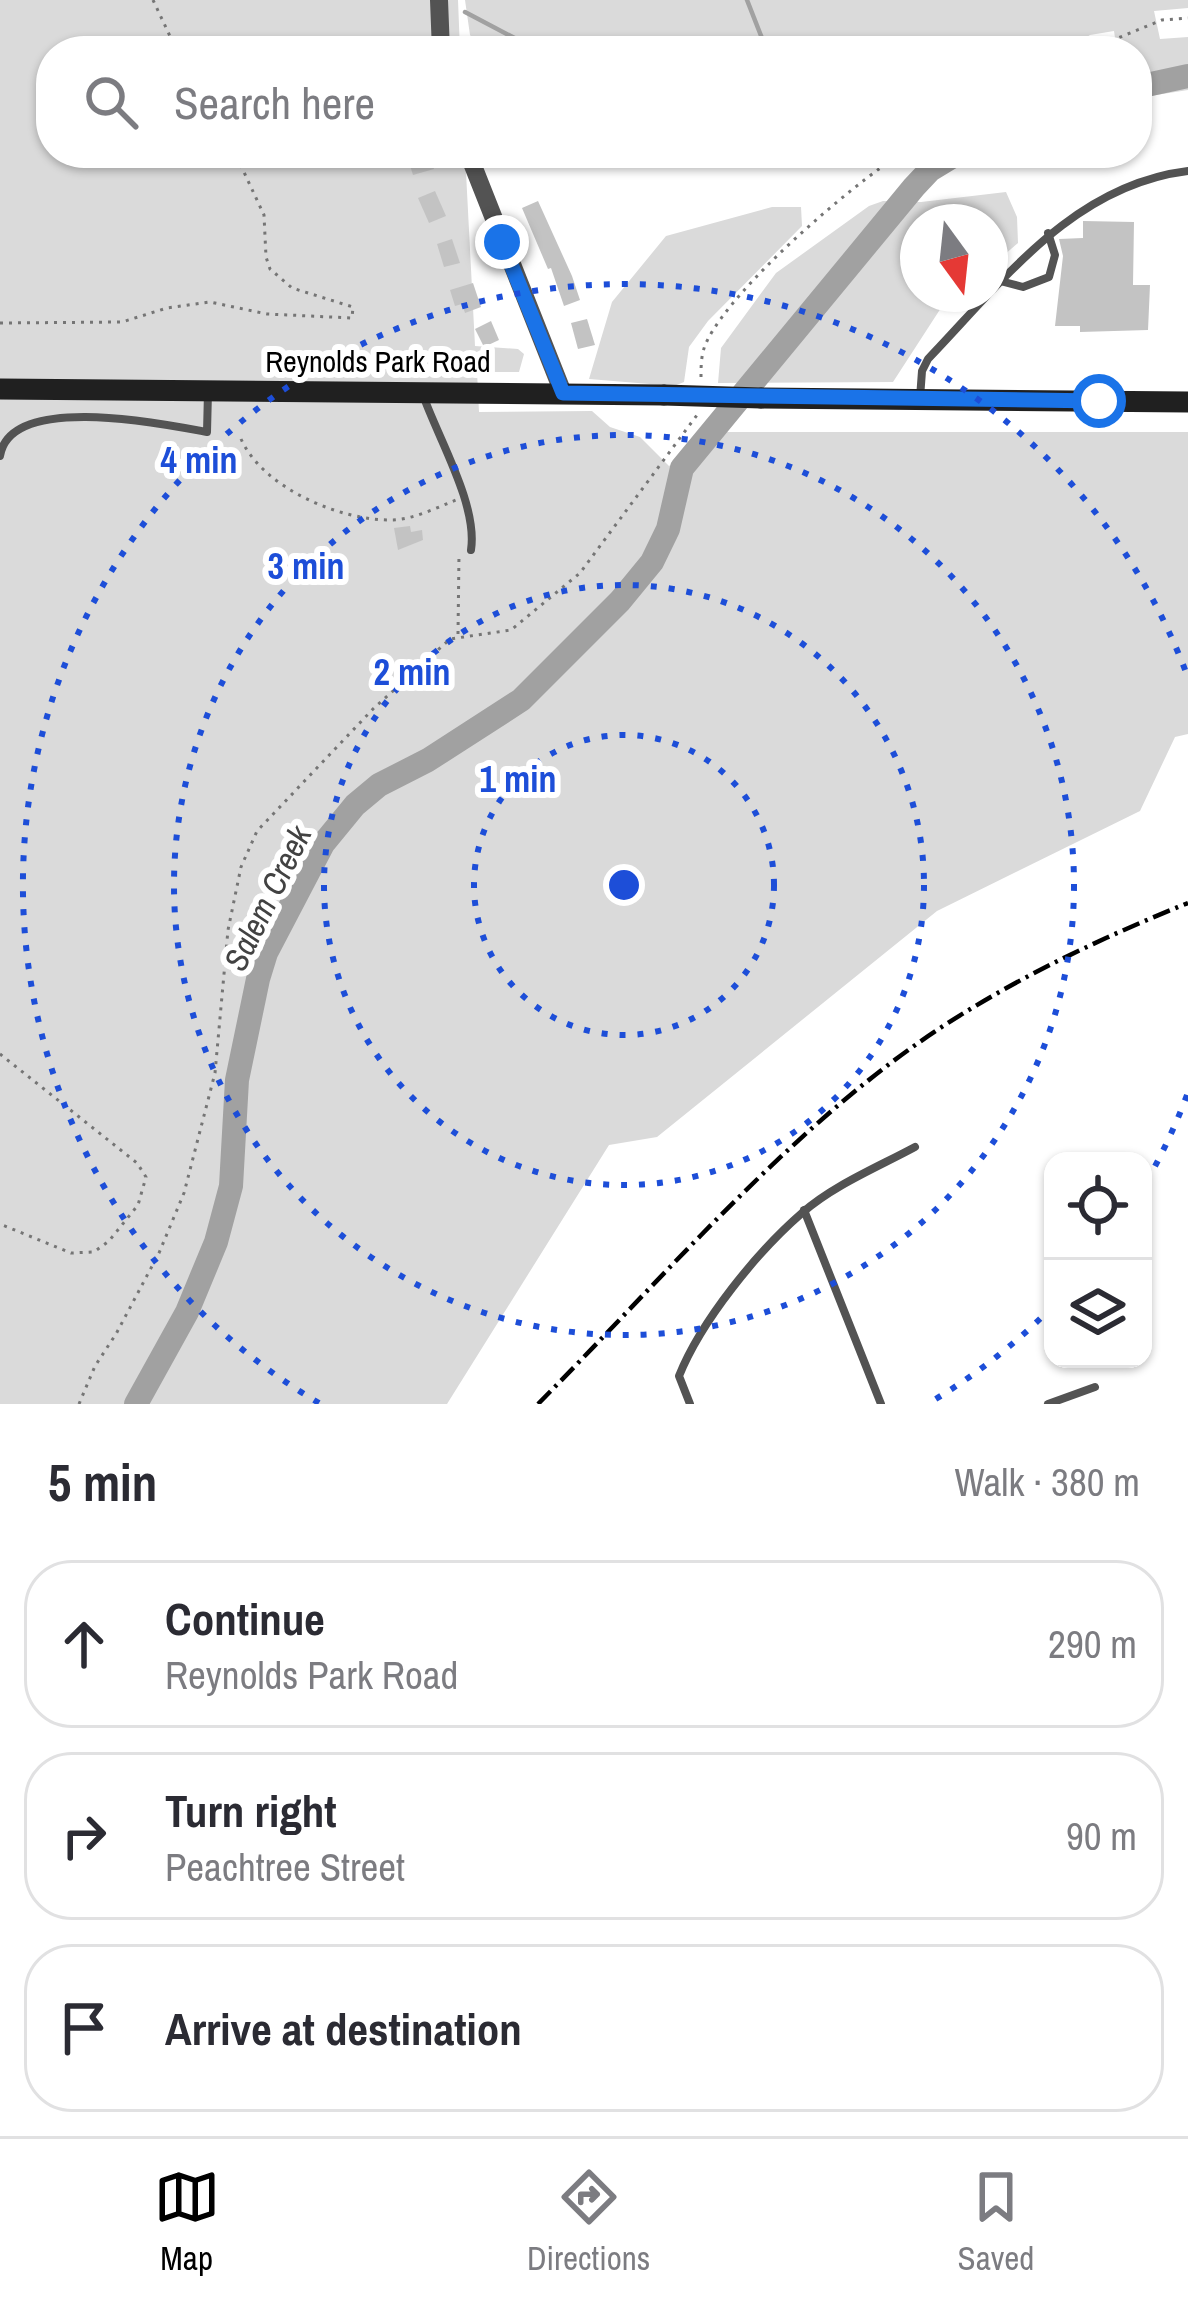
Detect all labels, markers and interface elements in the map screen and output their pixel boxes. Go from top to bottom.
search box [36,36,1152,168]
icon: search [78,69,144,135]
text: Search here [174,72,375,133]
north arrow [900,204,1008,312]
route end [475,215,529,269]
street label: Reynolds Park Road [265,341,491,381]
route start [1072,374,1126,428]
text: 4 min [160,436,238,484]
text: 3 min [267,542,345,590]
text: 2 min [373,648,451,696]
text: 1 min [479,755,557,803]
water label: Salem Creek [213,817,322,978]
centre of rings [603,864,645,906]
map controls [1044,1152,1152,1368]
button: locate [1044,1152,1152,1260]
button: layers [1044,1260,1152,1368]
text: 5 min [48,1448,157,1517]
text: Walk · 380 m [955,1456,1140,1508]
text: Continue [165,1588,325,1649]
icon: ahead [51,1611,117,1677]
text: 290 m [1048,1618,1137,1670]
text: Reynolds Park Road [165,1649,458,1701]
text: Turn right [165,1780,337,1841]
icon: right [51,1803,117,1869]
text: 90 m [1066,1810,1137,1862]
text: Peachtree Street [165,1841,405,1893]
icon: arrive [51,1995,117,2061]
text: Arrive at destination [165,1998,522,2059]
tab: Map [154,2164,220,2280]
tab: Directions [527,2164,650,2280]
tab: Saved [958,2164,1034,2280]

